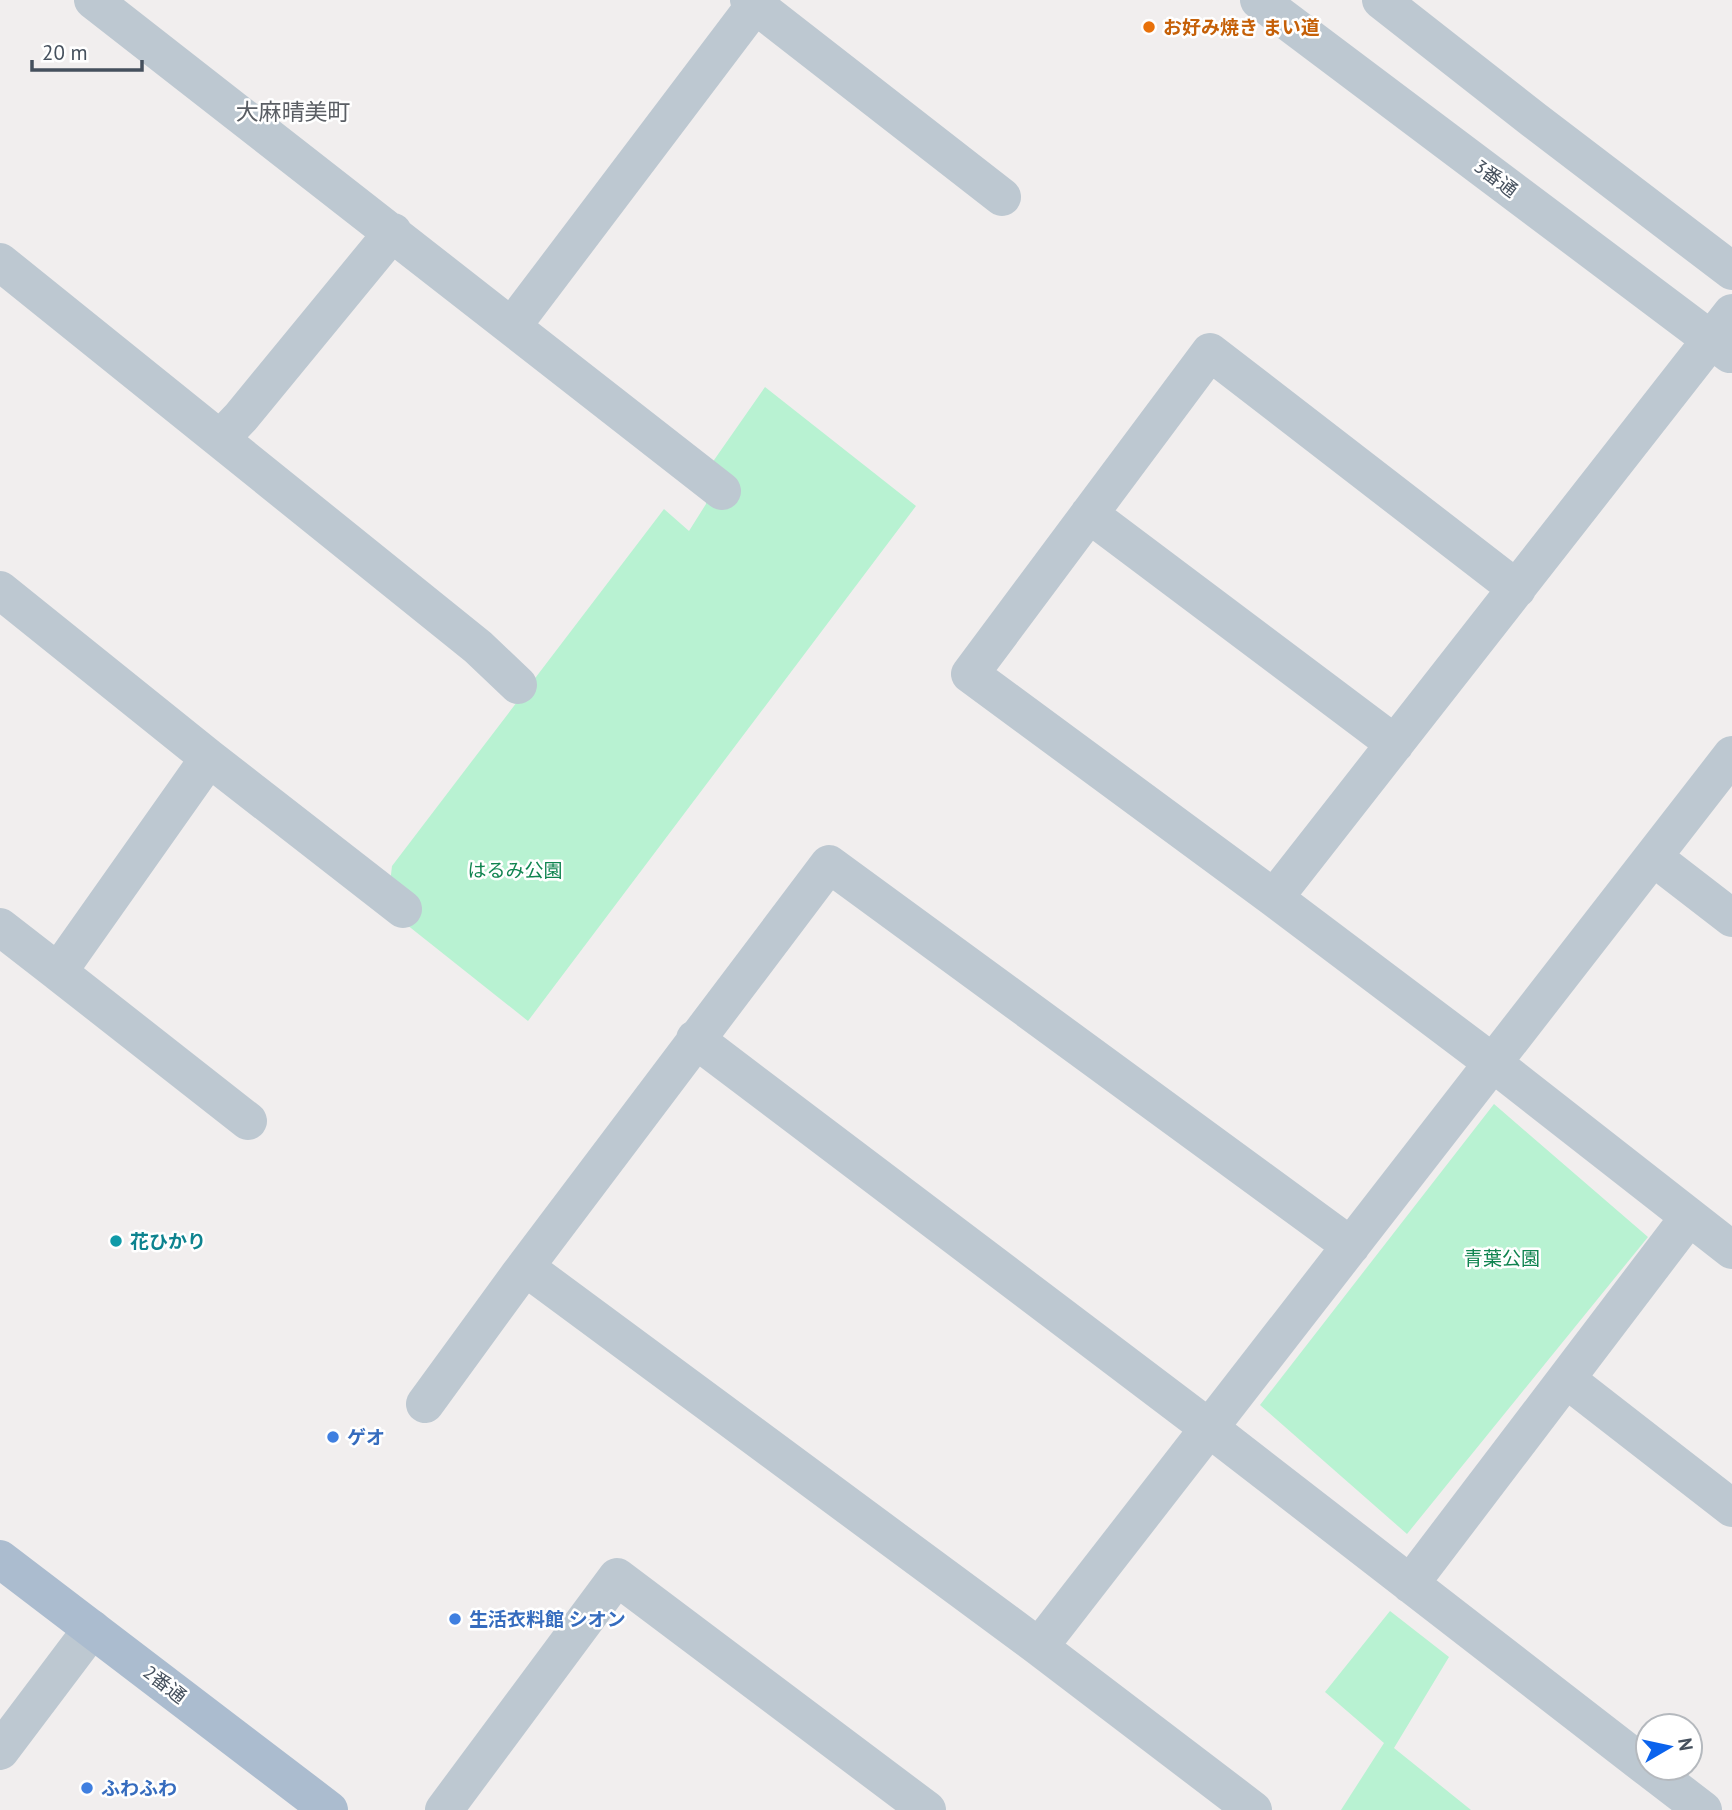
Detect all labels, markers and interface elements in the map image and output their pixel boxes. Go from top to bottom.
place label: お好み焼き まい道 [1163,15,1320,39]
marker: お好み焼き まい道 [1141,19,1157,35]
scale bar [32,28,142,72]
text: 20 m [42,39,88,66]
district label: 大麻晴美町 [236,97,351,126]
street label: 3番通 [1469,154,1523,202]
park label: はるみ公園 [467,858,563,882]
place label: 花ひかり [130,1229,206,1253]
marker: 花ひかり [108,1233,124,1249]
park label: 青葉公園 [1464,1246,1540,1270]
place label: ゲオ [347,1425,385,1449]
marker: ゲオ [325,1429,341,1445]
place label: 生活衣料館 シオン [469,1607,626,1631]
marker: 生活衣料館 シオン [447,1611,463,1627]
street label: 2番通 [139,1660,191,1708]
north arrow [1634,1712,1704,1782]
text: N [1673,1736,1699,1752]
place label: ふわふわ [101,1776,177,1800]
marker: ふわふわ [79,1780,95,1796]

